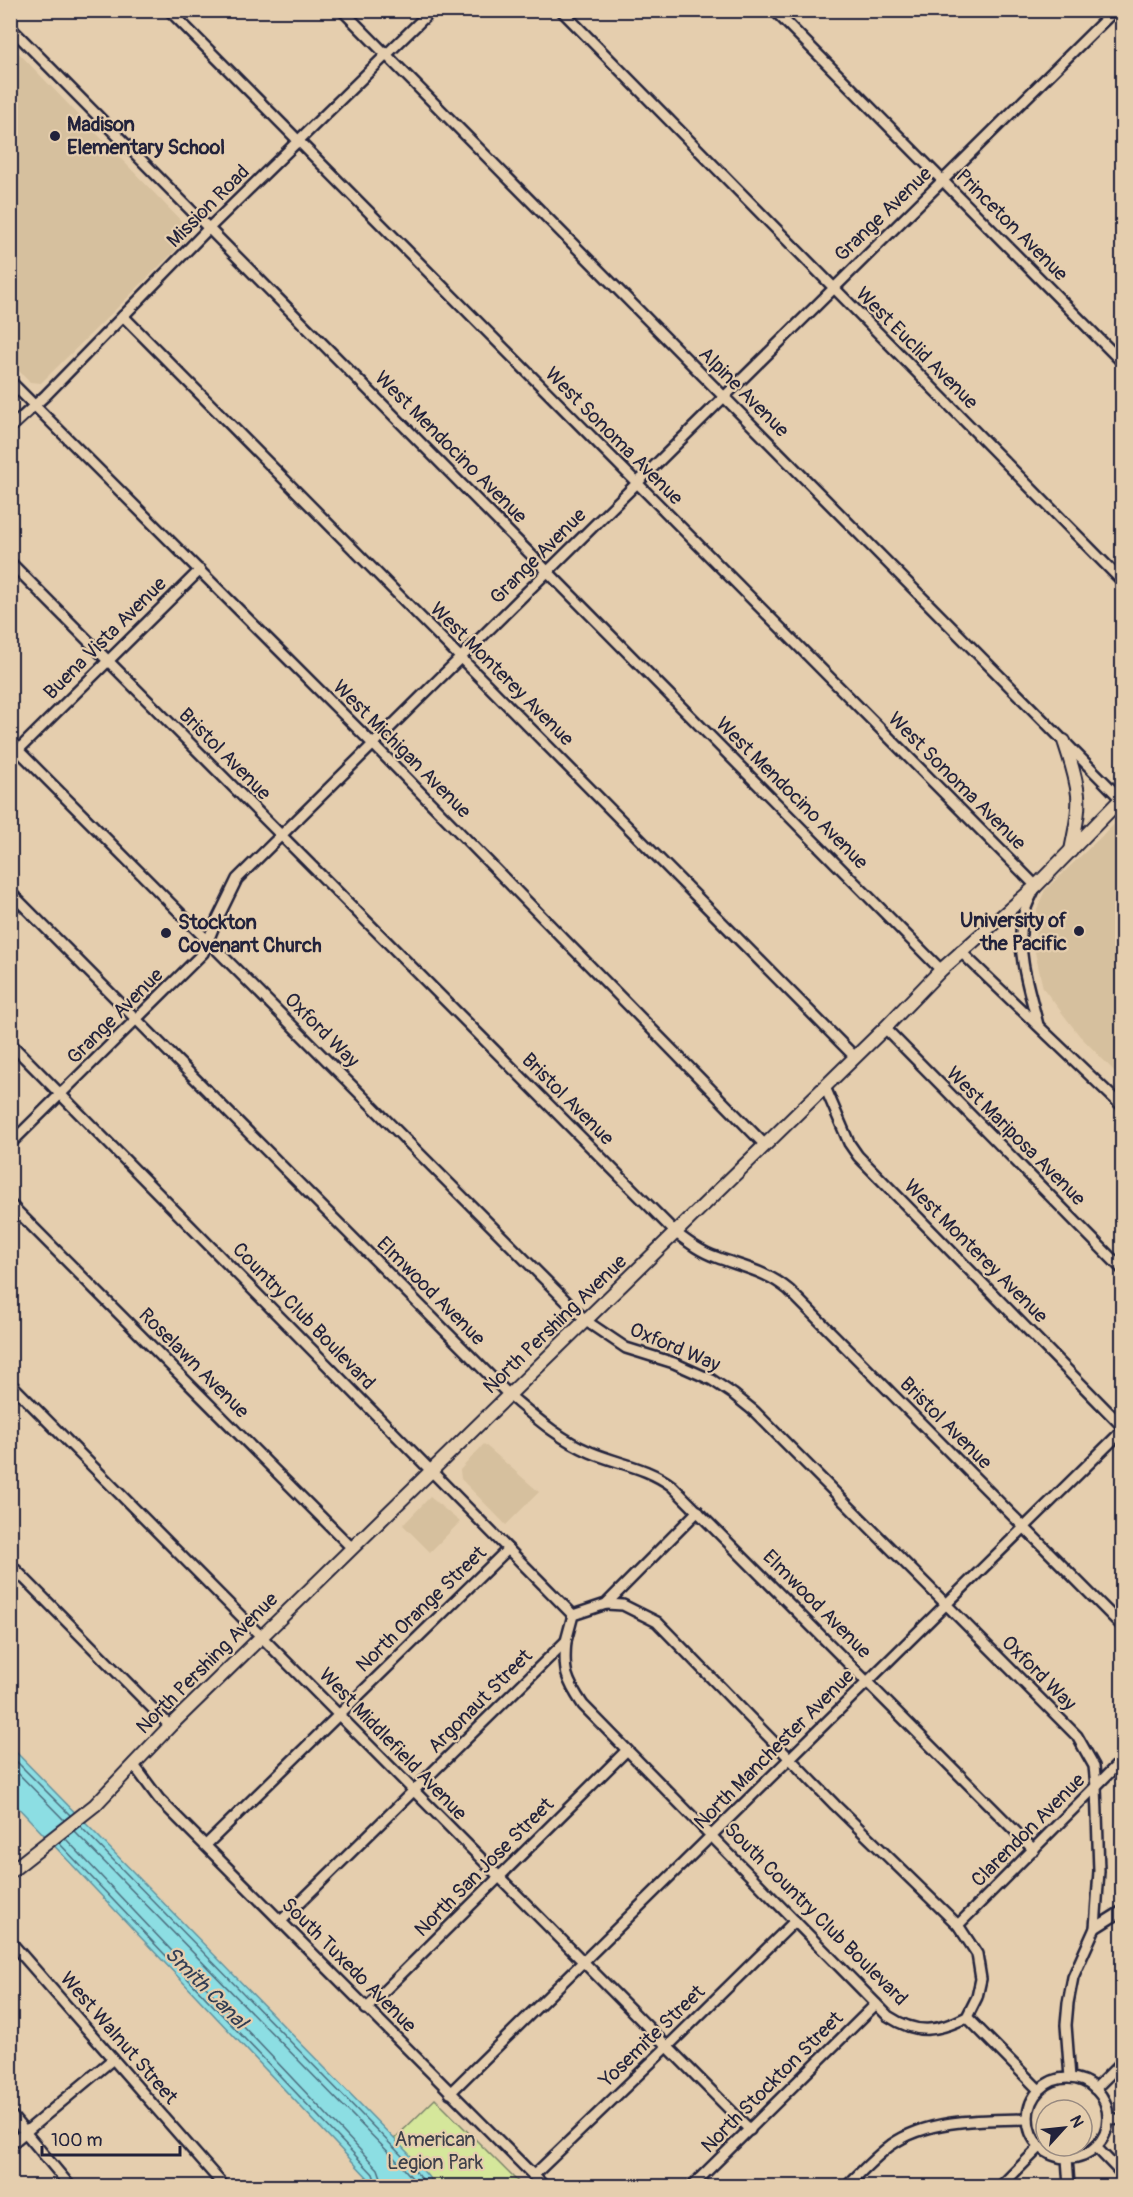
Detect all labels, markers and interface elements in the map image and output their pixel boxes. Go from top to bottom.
place label: Madison Elementary School [67,112,225,160]
marker: Madison Elementary School [48,129,62,143]
street label: Mission Road [161,159,255,253]
street label: Grange Avenue [829,161,937,267]
street label: Princeton Avenue [951,164,1073,286]
street label: West Euclid Avenue [851,282,984,415]
street label: Alpine Avenue [694,342,794,442]
street label: West Sonoma Avenue [540,362,688,510]
street label: West Mendocino Avenue [370,366,533,529]
street label: Grange Avenue [485,502,592,609]
street label: Buena Vista Avenue [38,571,172,705]
street label: West Monterey Avenue [425,597,579,751]
street label: West Michigan Avenue [328,675,476,823]
street label: Bristol Avenue [174,703,276,805]
street label: West Sonoma Avenue [883,707,1031,855]
street label: West Mendocino Avenue [711,712,874,875]
place label: University of the Pacific [960,908,1068,956]
place label: Stockton Covenant Church [178,910,322,958]
marker: University of the Pacific [1072,924,1086,938]
marker: Stockton Covenant Church [159,926,173,940]
street label: Grange Avenue [62,962,169,1069]
street label: Oxford Way [279,987,365,1073]
street label: Bristol Avenue [517,1048,619,1150]
street label: West Mariposa Avenue [941,1061,1091,1211]
street label: West Monterey Avenue [899,1174,1053,1328]
street label: Elmwood Avenue [371,1231,491,1351]
street label: Country Club Boulevard [227,1237,381,1395]
street label: North Pershing Avenue [478,1249,632,1399]
street label: Roselawn Avenue [134,1303,254,1423]
street label: Oxford Way [626,1317,725,1377]
street label: Bristol Avenue [895,1372,997,1474]
street label: North Orange Street [351,1540,492,1678]
street label: Elmwood Avenue [757,1544,877,1664]
street label: North Pershing Avenue [131,1587,283,1739]
street label: Oxford Way [996,1630,1082,1716]
street label: Argonaut Street [422,1643,538,1759]
street label: West Middlefield Avenue [314,1663,472,1826]
street label: North Manchester Avenue [689,1663,860,1834]
street label: Clarendon Avenue [966,1768,1090,1892]
street label: North San Jose Street [409,1791,560,1942]
street label: South Country Club Boulevard [719,1817,913,2011]
street label: South Tuxedo Avenue [276,1892,422,2038]
water label: Smith Canal [159,1941,255,2037]
street label: West Walnut Street [55,1967,184,2110]
street label: Yosemite Street [593,1979,711,2093]
street label: North Stockton Street [696,2005,849,2158]
north arrow [1034,2098,1094,2158]
text: N [1065,2112,1088,2131]
scale bar [42,2119,180,2157]
park label: American Legion Park [387,2127,484,2175]
text: 100 m [51,2129,103,2152]

